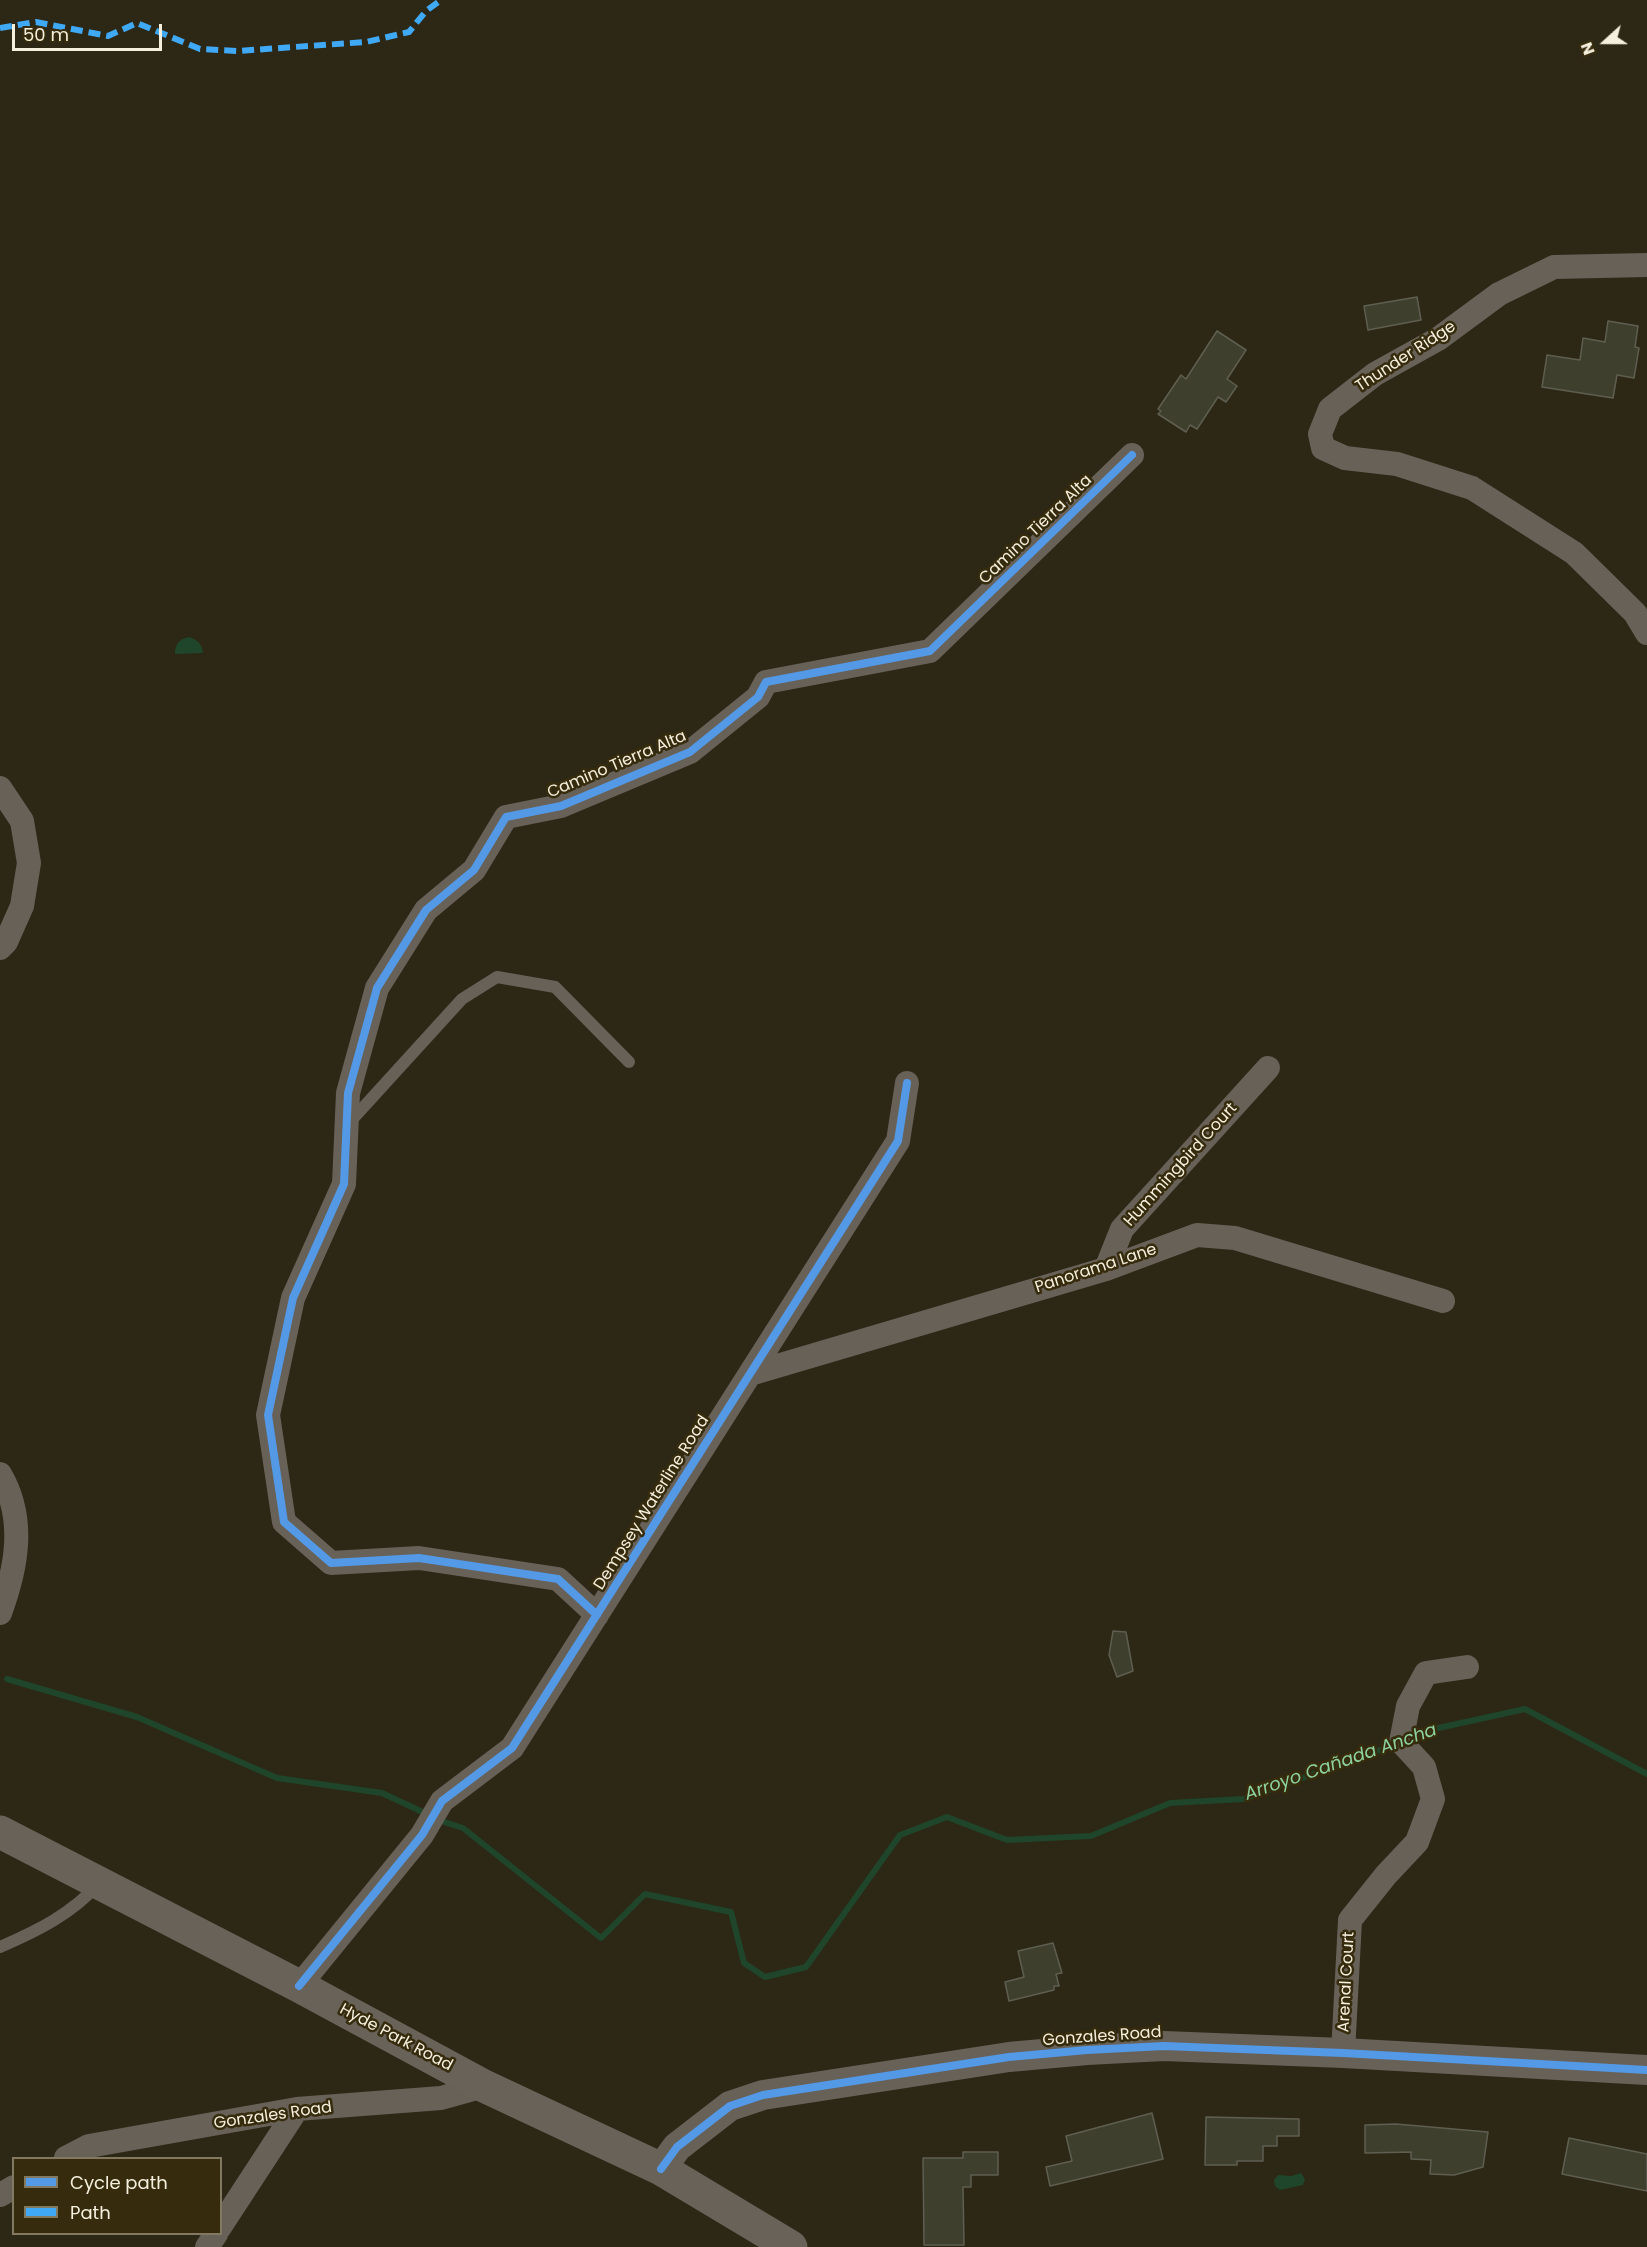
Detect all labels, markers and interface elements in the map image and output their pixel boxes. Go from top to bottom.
scale bar [15,12,165,50]
north arrow [1575,12,1635,72]
text: 50 m [23,22,69,47]
text: N [1575,39,1601,58]
street label: Thunder Ridge [1352,317,1460,397]
street label: Camino Tierra Alta [976,471,1096,589]
street label: Camino Tierra Alta [545,727,689,803]
street label: Hummingbird Court [1120,1099,1242,1231]
street label: Panorama Lane [1033,1240,1159,1298]
street label: Dempsey Waterline Road [590,1412,714,1594]
water label: Arroyo Cañada Ancha [1242,1720,1440,1806]
street label: Arenal Court [1335,1931,1359,2033]
street label: Hyde Park Road [336,2000,456,2076]
street label: Gonzales Road [1042,2023,1162,2051]
street label: Gonzales Road [213,2098,333,2134]
legend [12,2157,222,2235]
text: Cycle path [70,2170,168,2195]
text: Path [70,2200,111,2225]

